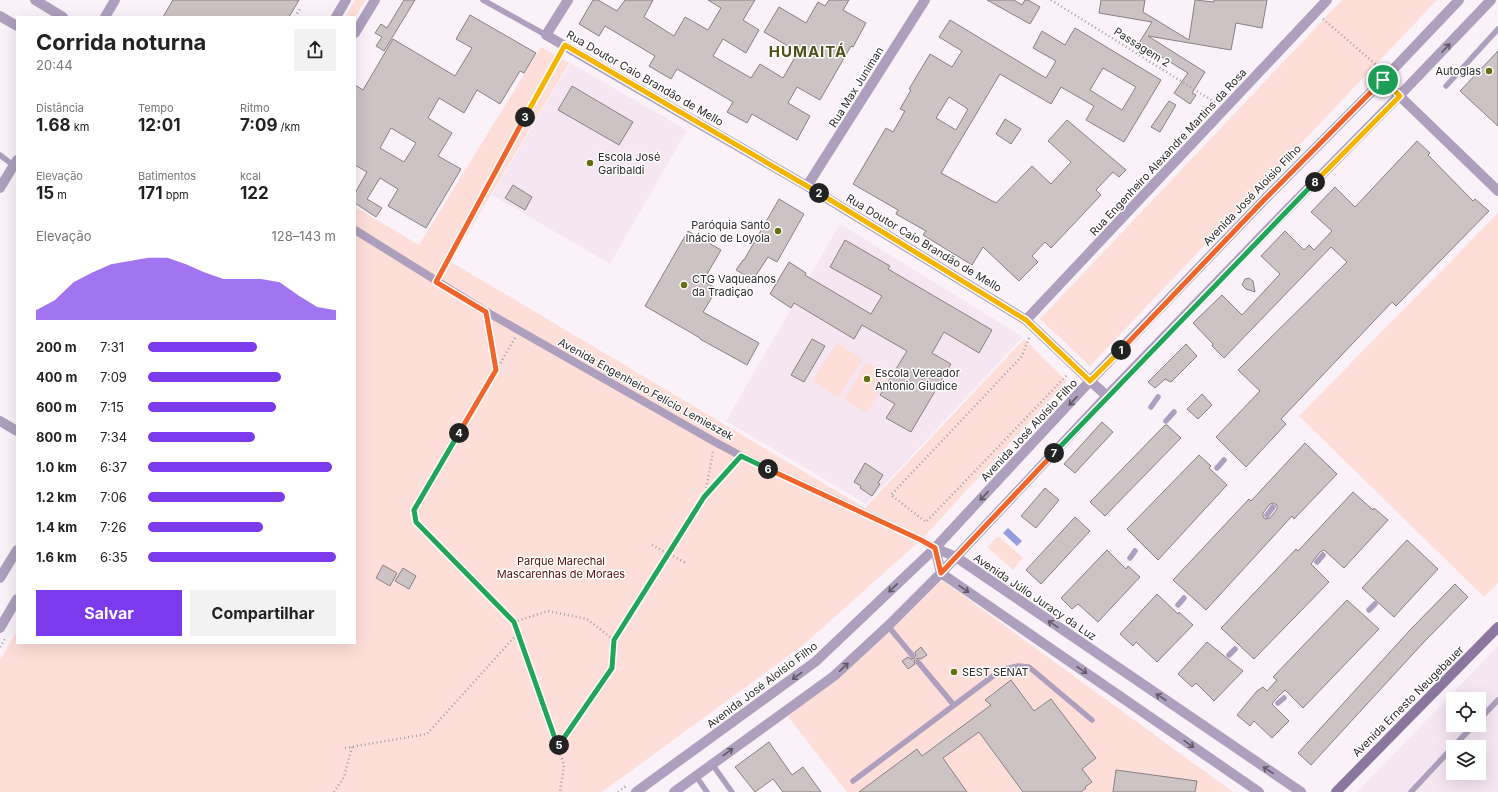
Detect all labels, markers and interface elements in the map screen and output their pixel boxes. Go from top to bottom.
street label: Passagem 2 [1111,24,1173,70]
street label: Rua Doutor Caio Brandão de Mello [564,27,726,129]
text: Corrida noturna [36,29,206,55]
button: share [294,29,336,71]
district label: HUMAITÁ [769,42,847,61]
one-way arrow [1441,43,1450,53]
street label: Rua Max Juniman [826,44,886,130]
text: 20:44 [36,57,73,73]
pin [1366,63,1400,97]
place label: Autoglas [1435,64,1481,78]
street label: Rua Engenheiro Alexandre Martins da Rosa [1087,65,1249,239]
marker: Autoglas [1484,66,1494,76]
icon: arrive [1372,69,1394,91]
text: Distância [36,101,84,115]
text: Tempo [138,101,174,115]
text: Ritmo [240,101,270,115]
pin: 3 [515,107,535,127]
text: 3 [521,110,529,124]
text: 1.68 [36,115,71,135]
text: 12:01 [138,115,181,135]
text: 7:09 [240,115,278,135]
text: km [71,120,89,134]
text: /km [278,120,300,134]
street label: Avenida José Aloísio Filho [1200,141,1304,248]
place label: Escola José Garibaldi [598,150,660,177]
marker: Escola José Garibaldi [585,158,595,168]
text: Elevação [36,169,83,183]
text: Batimentos [138,169,196,183]
text: kcal [240,169,261,183]
pin: 8 [1305,172,1325,192]
text: 8 [1311,175,1319,189]
text: 15 [36,183,54,203]
text: 171 [138,183,163,203]
text: 122 [240,183,269,203]
pin: 2 [809,183,829,203]
text: 2 [816,186,822,200]
text: m [54,188,67,202]
text: bpm [163,188,189,202]
street label: Rua Doutor Caio Brandão de Mello [844,191,1005,295]
place label: Paróquia Santo Inácio de Loyola [685,218,770,245]
marker: Paróquia Santo Inácio de Loyola [773,226,783,236]
text: Elevação [36,228,91,244]
text: 128–143 m [271,228,336,244]
place label: CTG Vaqueanos da Tradiçao [692,272,776,299]
marker: CTG Vaqueanos da Tradiçao [679,280,689,290]
street label: Avenida Engenheiro Felício Lemieszek [556,335,736,443]
text: 200 m [36,339,77,355]
text: 7:31 [100,339,124,355]
pin: 1 [1111,340,1131,360]
text: 1 [1119,343,1123,357]
place label: Escola Vereador Antonio Giudice [875,366,960,393]
text: 400 m [36,369,77,385]
text: 7:09 [100,369,127,385]
marker: Escola Vereador Antonio Giudice [862,374,872,384]
street label: Avenida José Aloísio Filho [978,376,1080,484]
one-way arrow [1068,395,1077,406]
text: 600 m [36,399,77,415]
text: 7:15 [100,399,124,415]
pin: 4 [449,423,469,443]
text: 4 [455,426,463,440]
text: 800 m [36,429,77,445]
text: 7:34 [100,429,127,445]
pin: 7 [1044,443,1064,463]
text: 7 [1051,446,1057,460]
text: 1.0 km [36,459,77,475]
text: 6:37 [100,459,127,475]
pin: 6 [758,459,778,479]
text: 6 [764,462,772,476]
text: 1.2 km [36,489,77,505]
text: 7:06 [100,489,127,505]
one-way arrow [979,491,989,501]
text: 1.4 km [36,519,77,535]
text: 7:26 [100,519,127,535]
text: 1.6 km [36,549,77,565]
text: 6:35 [100,549,128,565]
street label: Avenida Júlio Juracy da Luz [971,551,1099,643]
park label: Parque Marechal Mascarenhas de Moraes [497,554,625,581]
one-way arrow [888,584,898,593]
one-way arrow [958,585,969,593]
button: Salvar [36,590,182,636]
button: Compartilhar [190,590,336,636]
one-way arrow [1048,620,1059,628]
street label: Avenida José Aloísio Filho [704,638,821,731]
street label: Avenida Ernesto Neugebauer [1349,642,1467,760]
one-way arrow [839,662,849,671]
place label: SEST SENAT [962,665,1029,679]
one-way arrow [1076,666,1087,674]
marker: SEST SENAT [949,667,959,677]
one-way arrow [792,672,803,680]
map controls [1446,692,1486,780]
button: locate [1446,692,1486,732]
one-way arrow [1156,693,1167,701]
pin: 5 [549,735,569,755]
text: 5 [555,738,563,752]
one-way arrow [1184,740,1195,748]
button: layers [1446,740,1486,780]
one-way arrow [723,748,734,757]
one-way arrow [1263,766,1274,774]

